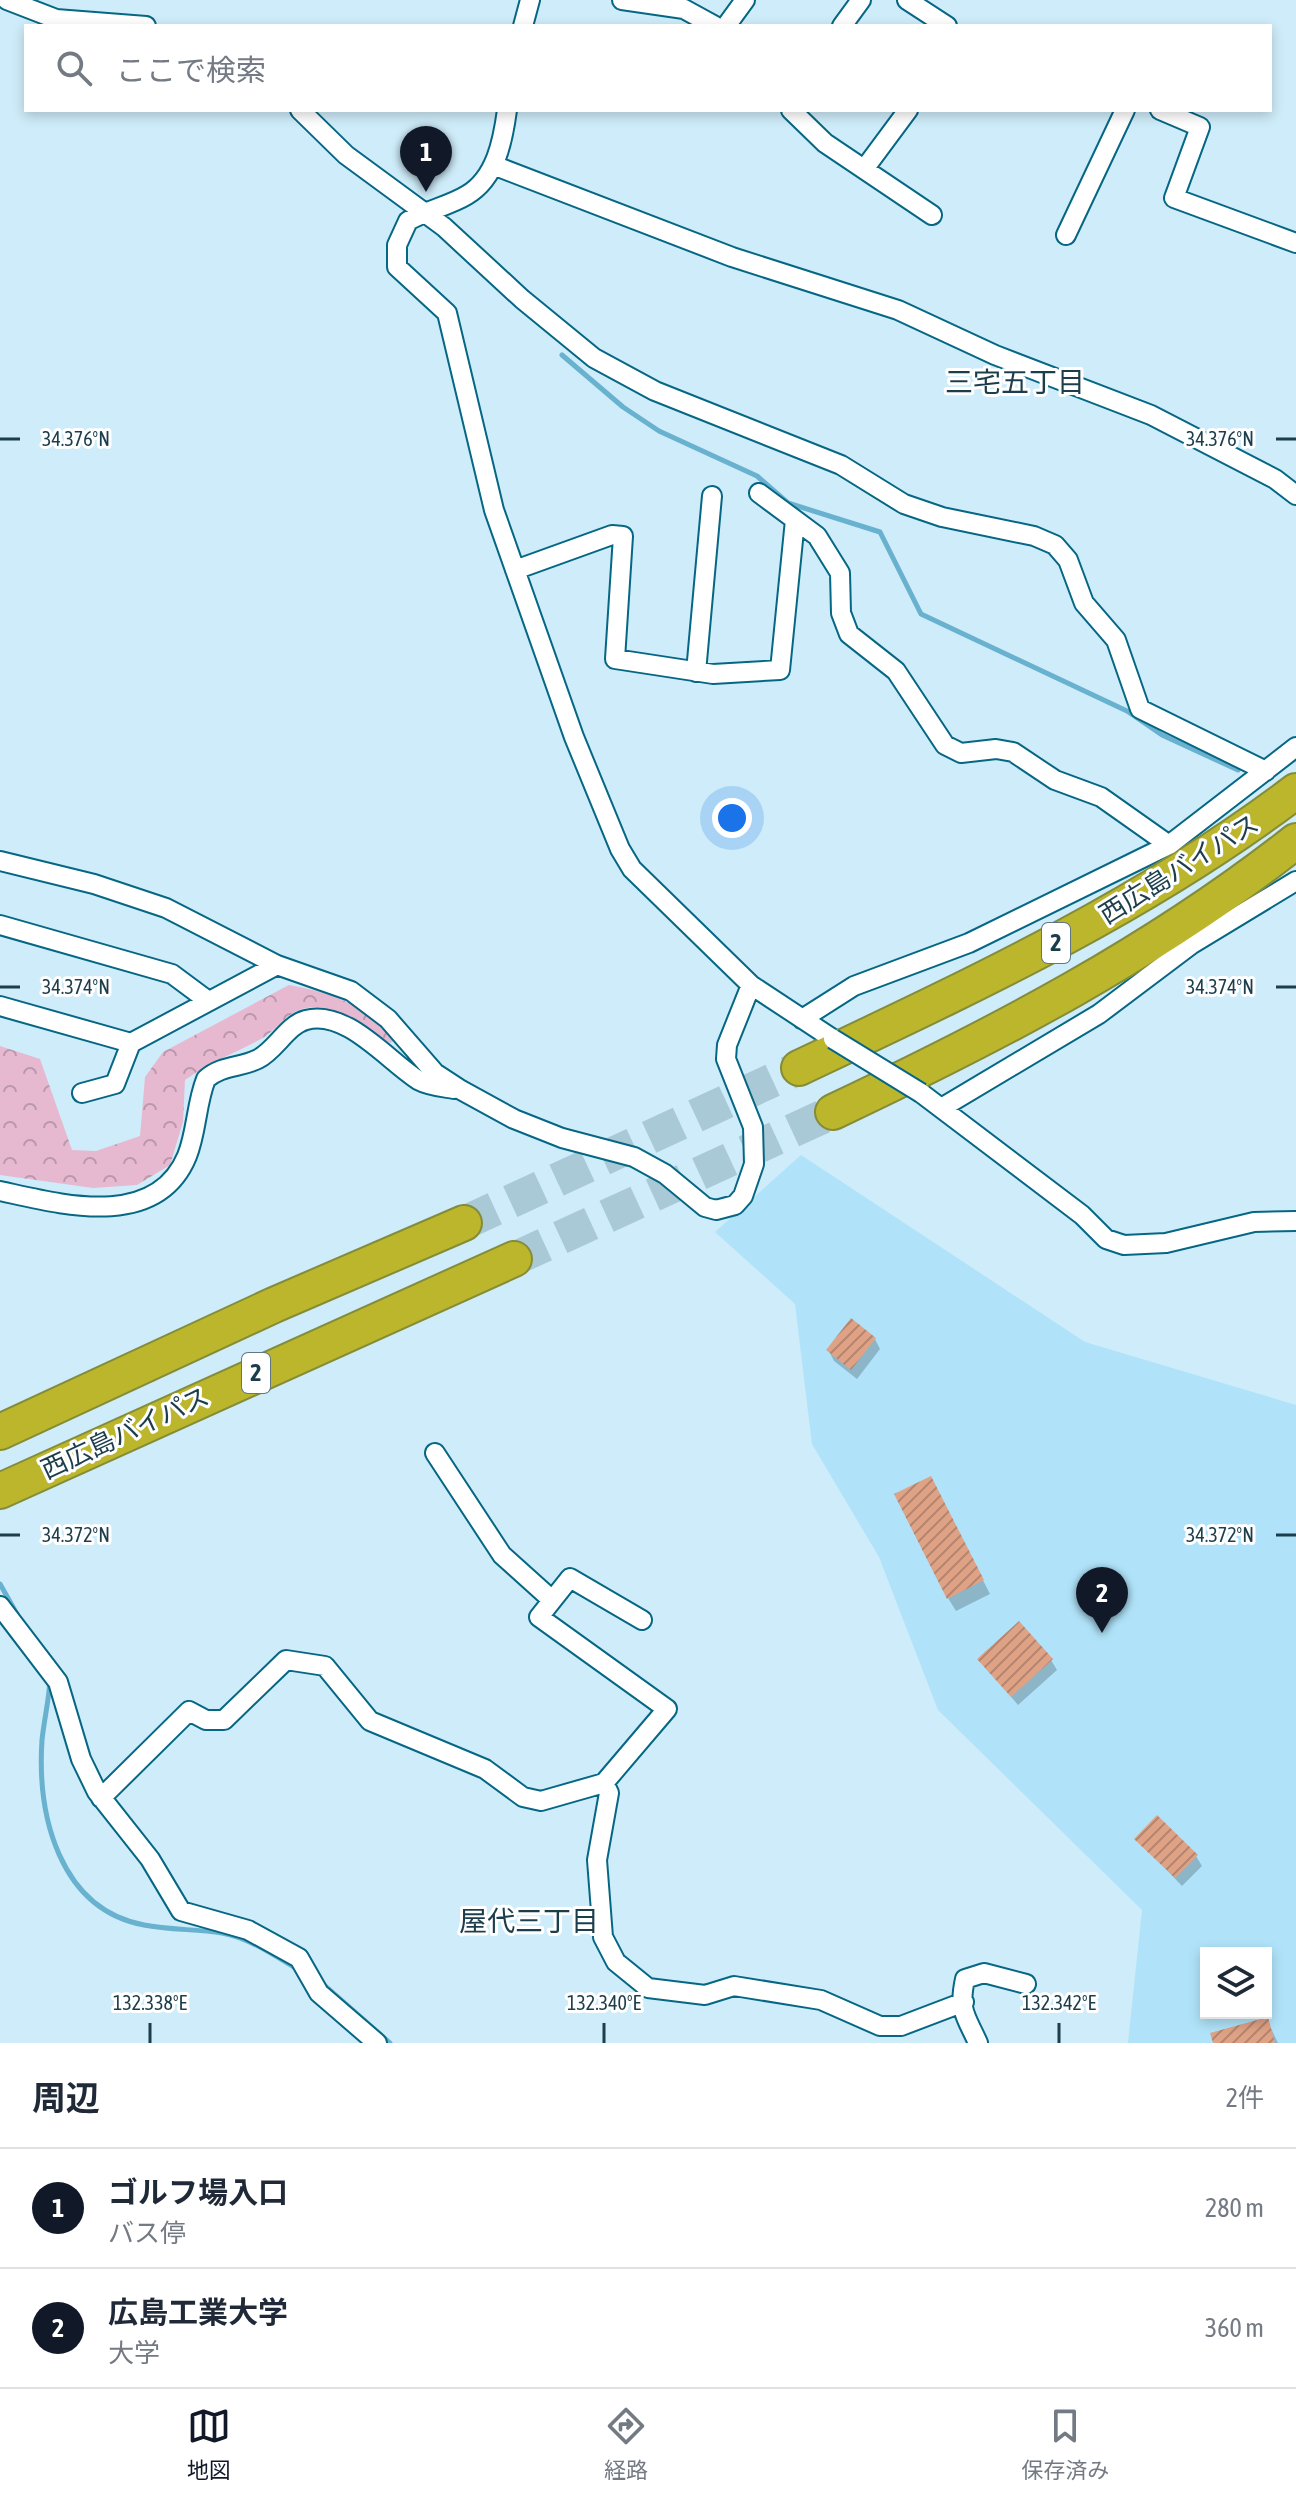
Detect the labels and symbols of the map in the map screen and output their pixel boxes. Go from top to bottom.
pin: 1 [400,126,452,192]
district label: 三宅五丁目 [945,366,1085,398]
text: 34.376°N [42,427,110,450]
text: 34.376°N [1186,427,1254,450]
your location [712,798,752,838]
street label: 西広島バイパス [1094,808,1264,930]
road number: 2 [1042,923,1070,963]
text: 34.374°N [42,975,110,998]
text: 34.374°N [1186,975,1254,998]
road number: 2 [242,1353,270,1393]
street label: 西広島バイパス [36,1381,214,1485]
text: 34.372°N [42,1523,110,1546]
text: 34.372°N [1186,1523,1254,1546]
pin: 2 [1076,1567,1128,1633]
district label: 屋代三丁目 [459,1905,599,1937]
text: 132.338°E [113,1991,187,2014]
text: 132.340°E [567,1991,641,2014]
text: 132.342°E [1022,1991,1096,2014]

